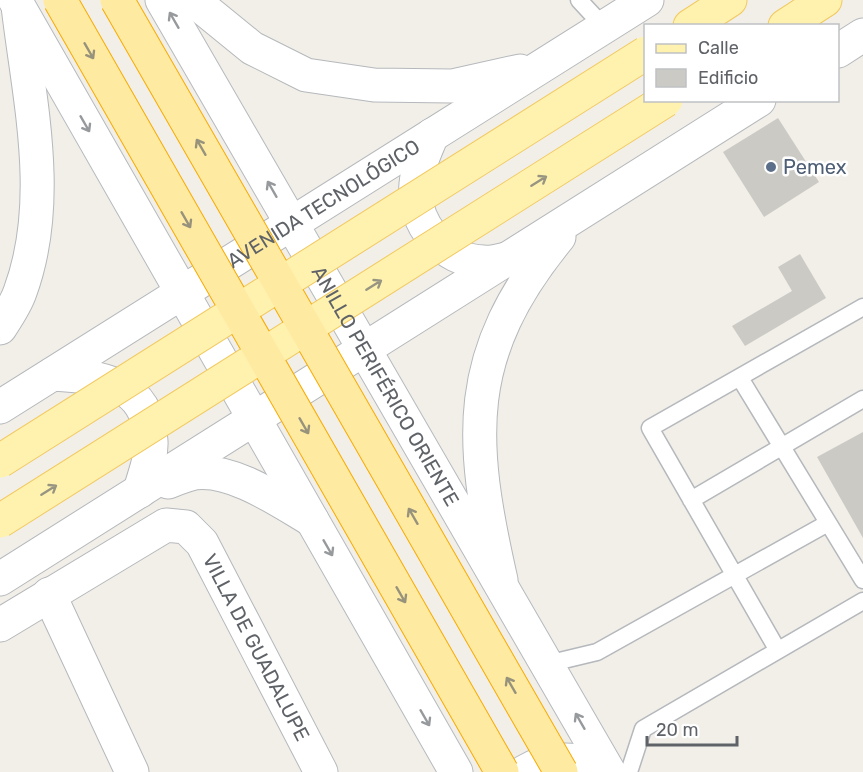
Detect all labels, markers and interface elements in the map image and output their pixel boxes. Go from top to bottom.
one-way arrow [168,12,180,29]
legend [644,24,839,102]
text: Calle [698,37,739,59]
one-way arrow [83,42,95,59]
text: Edificio [698,67,758,89]
one-way arrow [80,115,92,132]
street label: AVENIDA TECNOLÓGICO [223,134,424,273]
one-way arrow [195,138,206,156]
place label: Pemex [783,155,847,179]
marker: Pemex [764,160,778,174]
one-way arrow [530,174,547,186]
one-way arrow [265,181,277,198]
one-way arrow [180,211,192,228]
street label: ANILLO PERIFÉRICO ORIENTE [307,262,464,510]
one-way arrow [365,278,382,290]
one-way arrow [298,417,310,434]
one-way arrow [41,483,58,496]
one-way arrow [407,508,419,525]
one-way arrow [323,539,334,557]
street label: VILLA DE GUADALUPE [198,550,315,745]
one-way arrow [395,586,407,603]
one-way arrow [504,677,516,694]
one-way arrow [419,709,431,726]
scale bar [647,709,737,747]
one-way arrow [573,713,585,730]
text: 20 m [656,719,698,741]

